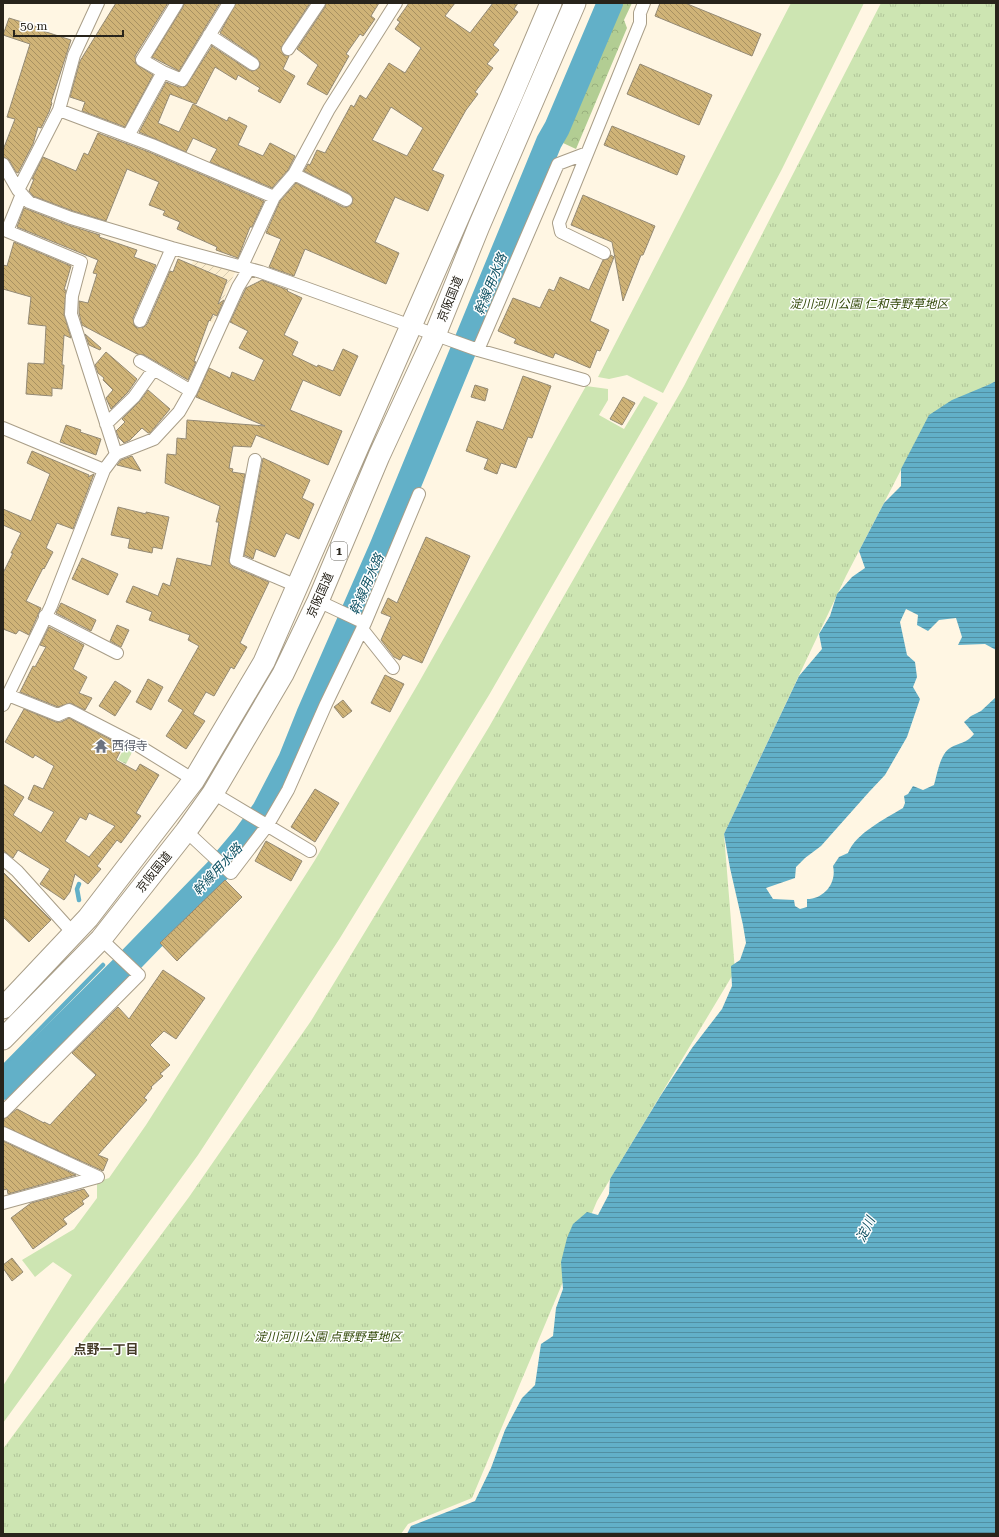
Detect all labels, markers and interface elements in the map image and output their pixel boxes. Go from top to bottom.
scale bar [14,12,123,38]
text: 50 m [20,19,47,33]
water label: 幹線用水路 [471,250,510,317]
street label: 京阪国道 [435,274,465,324]
park label: 淀川河川公園 仁和寺野草地区 [789,297,951,311]
road number: 1 [331,542,347,560]
water label: 幹線用水路 [346,551,387,617]
street label: 京阪国道 [304,570,336,620]
temple icon: 西得寺 [93,738,109,754]
place label: 西得寺 [112,739,148,753]
water label: 幹線用水路 [190,840,246,898]
street label: 京阪国道 [133,849,175,895]
water label: 淀川 [853,1212,879,1244]
park label: 淀川河川公園 点野野草地区 [254,1330,404,1344]
district label: 点野一丁目 [73,1342,139,1357]

